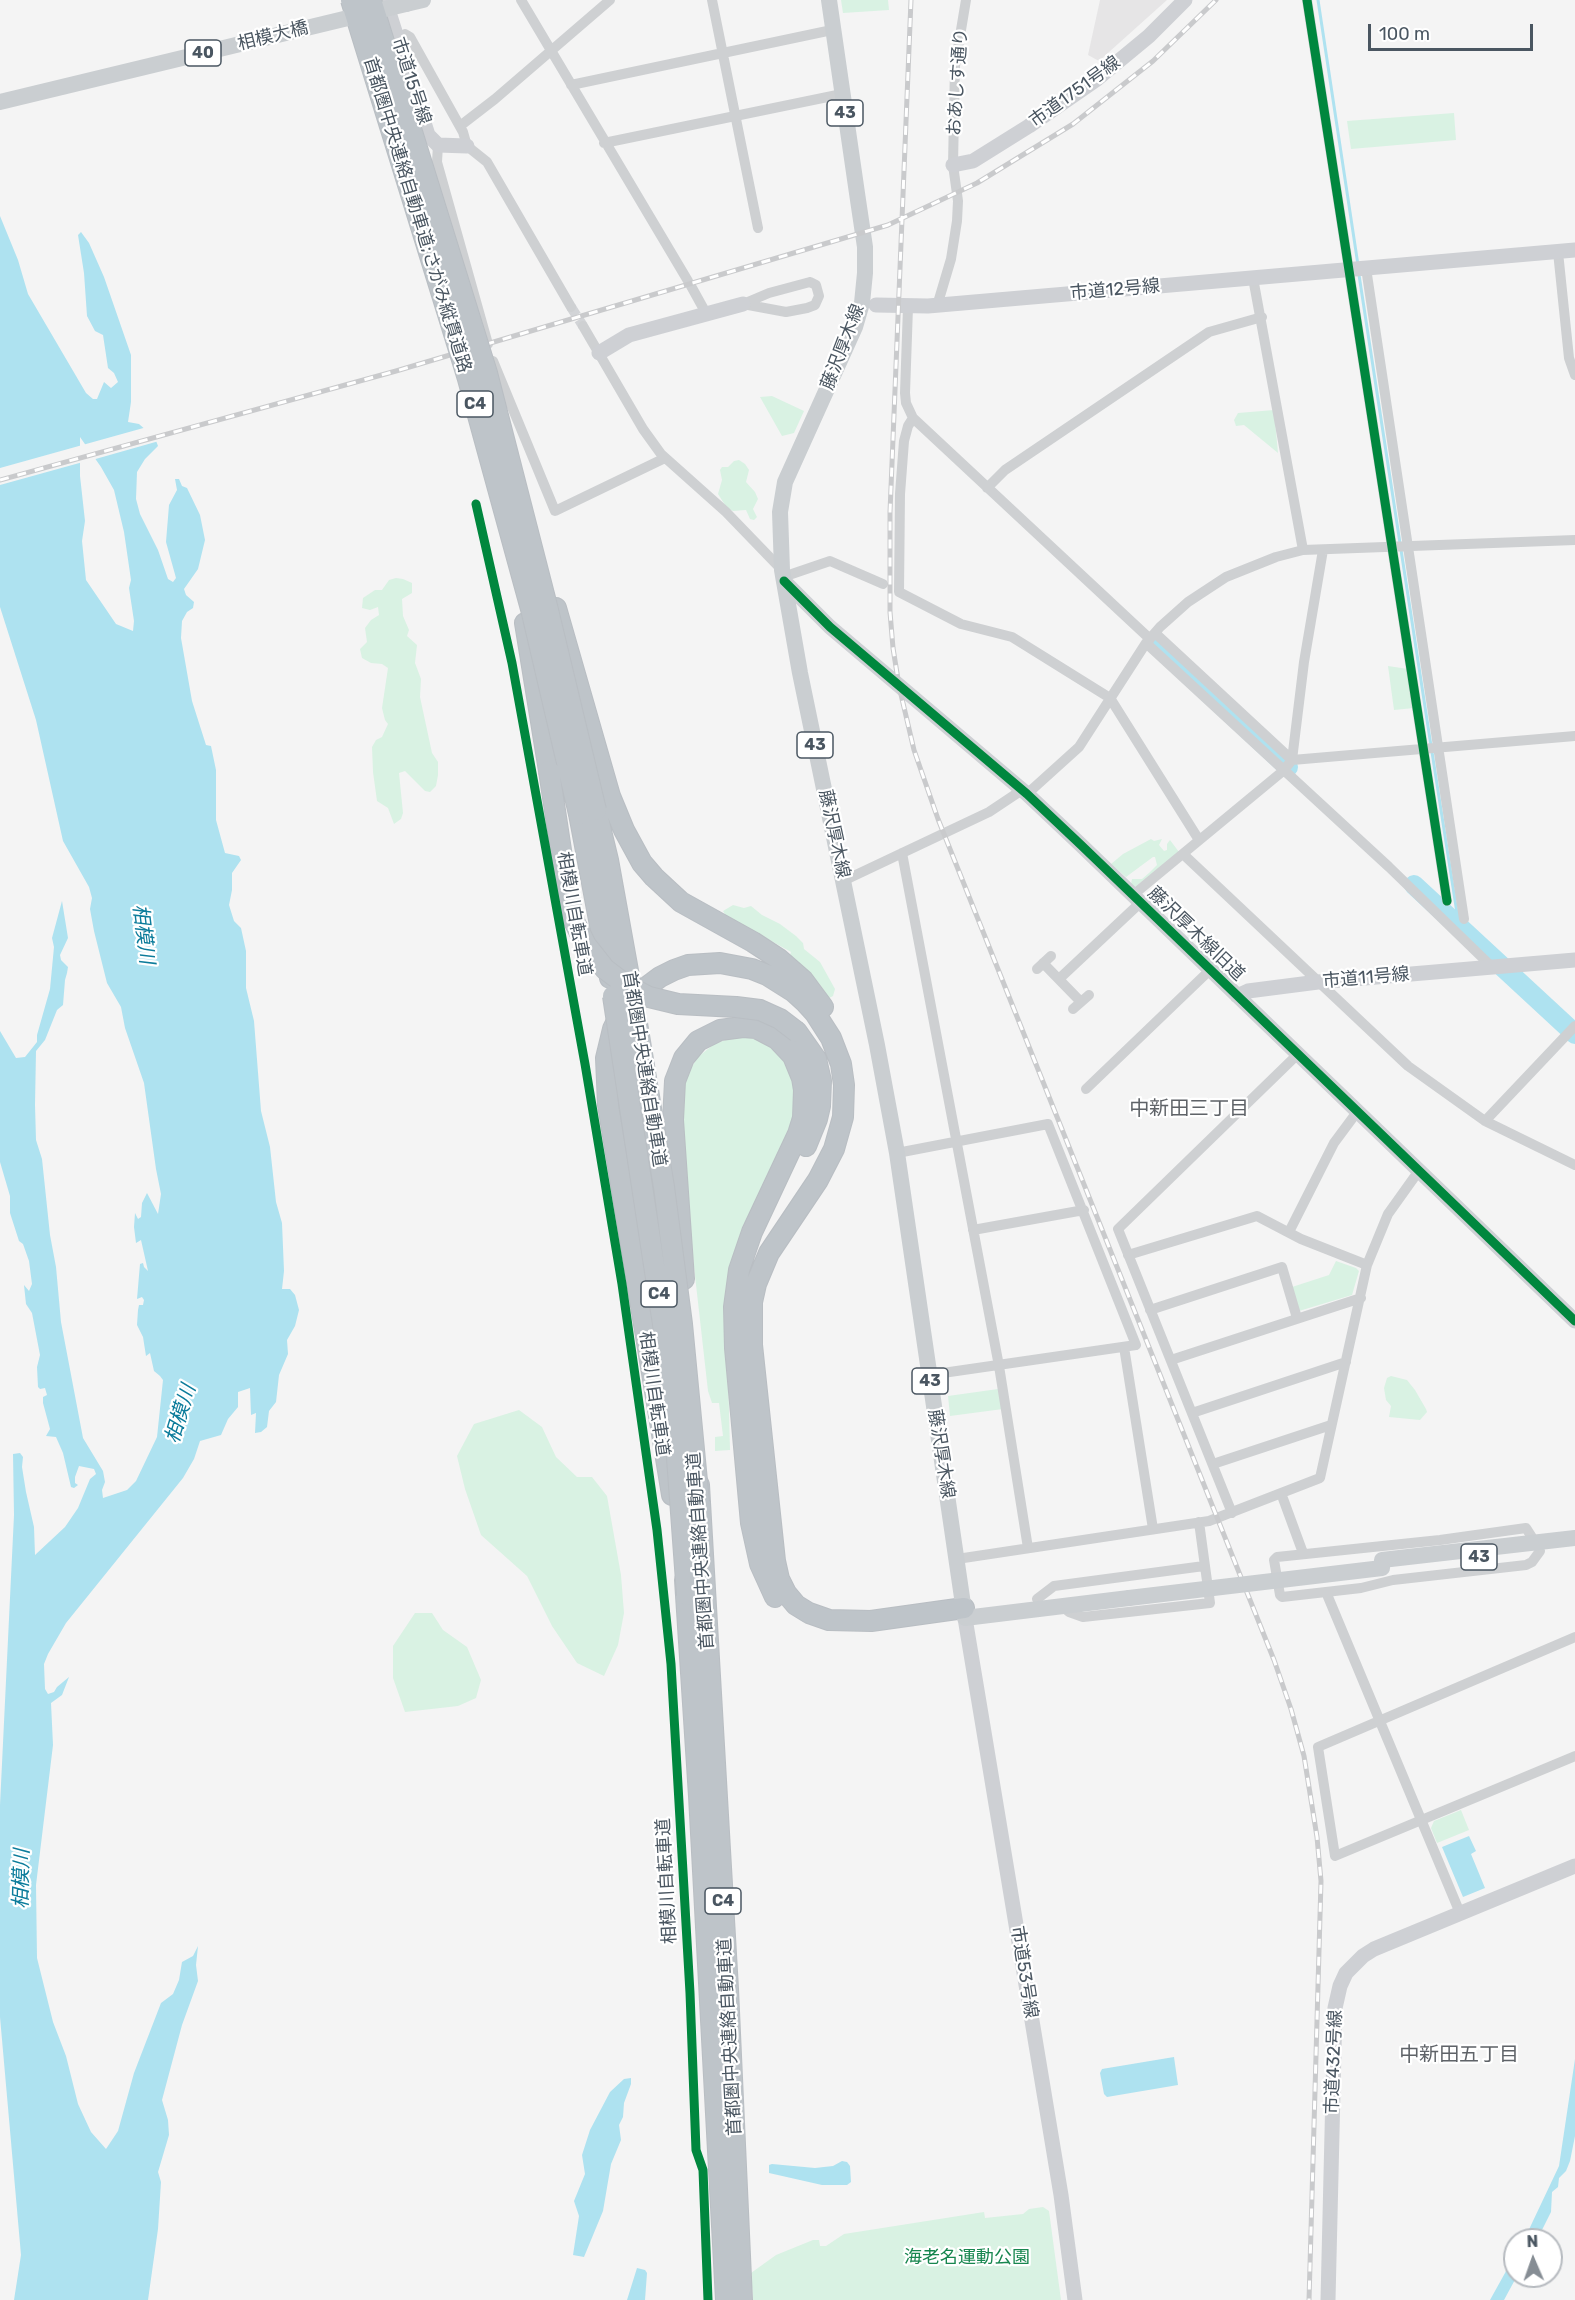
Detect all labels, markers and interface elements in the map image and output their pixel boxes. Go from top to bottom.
scale bar [1371,12,1536,50]
street label: 相模大橋 [235,17,311,55]
text: 100 m [1379,23,1430,45]
street label: おあしす通り [943,27,973,137]
street label: 市道15号線 [387,35,435,127]
road number: 40 [185,40,221,66]
street label: 市道1751号線 [1025,52,1125,132]
street label: 首都圏中央連絡自動車道;さがみ縦貫道路 [359,55,475,375]
road number: 43 [827,100,863,126]
street label: 市道12号線 [1069,275,1161,305]
street label: 藤沢厚木線 [817,301,869,393]
road number: C4 [457,391,493,417]
road number: 43 [797,732,833,758]
street label: 藤沢厚木線 [814,788,854,880]
street label: 相模川自転車道 [552,850,596,978]
street label: 藤沢厚木線旧道 [1143,882,1249,986]
water label: 相模川 [127,903,159,965]
street label: 市道11号線 [1322,963,1410,993]
street label: 首都圏中央連絡自動車道 [618,970,670,1168]
district label: 中新田三丁目 [1129,1097,1249,1121]
road number: C4 [641,1281,677,1307]
street label: 相模川自転車道 [635,1330,673,1458]
road number: 43 [912,1368,948,1394]
water label: 相模川 [161,1382,201,1446]
street label: 藤沢厚木線 [923,1408,959,1500]
street label: 首都圏中央連絡自動車道 [683,1451,719,1651]
road number: 43 [1461,1544,1497,1570]
street label: 相模川自転車道 [653,1818,681,1944]
water label: 相模川 [9,1849,35,1909]
road number: C4 [705,1888,741,1914]
street label: 市道53号線 [1006,1924,1042,2020]
street label: 首都圏中央連絡自動車道 [714,1938,746,2136]
street label: 市道432号線 [1321,2009,1347,2115]
district label: 中新田五丁目 [1399,2043,1519,2067]
north arrow [1503,2228,1563,2288]
text: N [1526,2232,1539,2251]
park label: 海老名運動公園 [904,2247,1030,2269]

